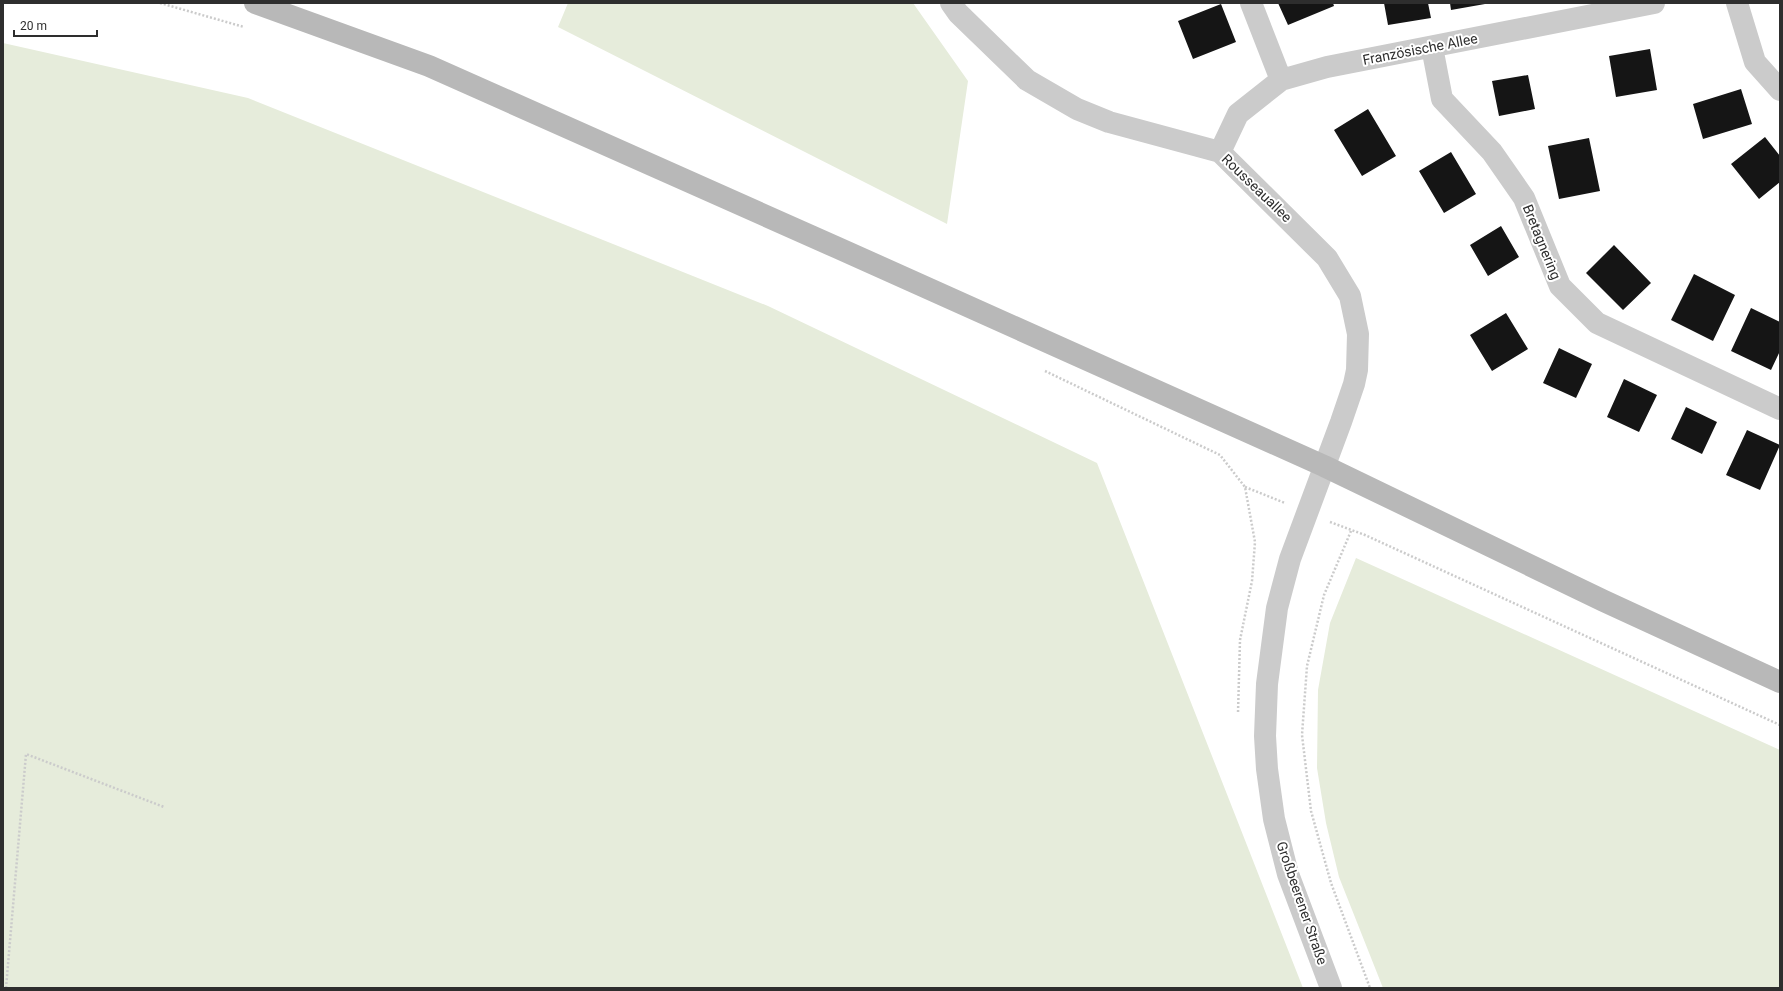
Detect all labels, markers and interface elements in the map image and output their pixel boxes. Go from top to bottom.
scale bar [14,12,97,38]
text: 20 m [20,19,47,33]
street label: Französische Allee [1361,30,1479,68]
street label: Rousseauallee [1219,151,1295,225]
street label: Bretagnering [1520,202,1564,282]
street label: Großbeerener Straße [1273,839,1331,967]

